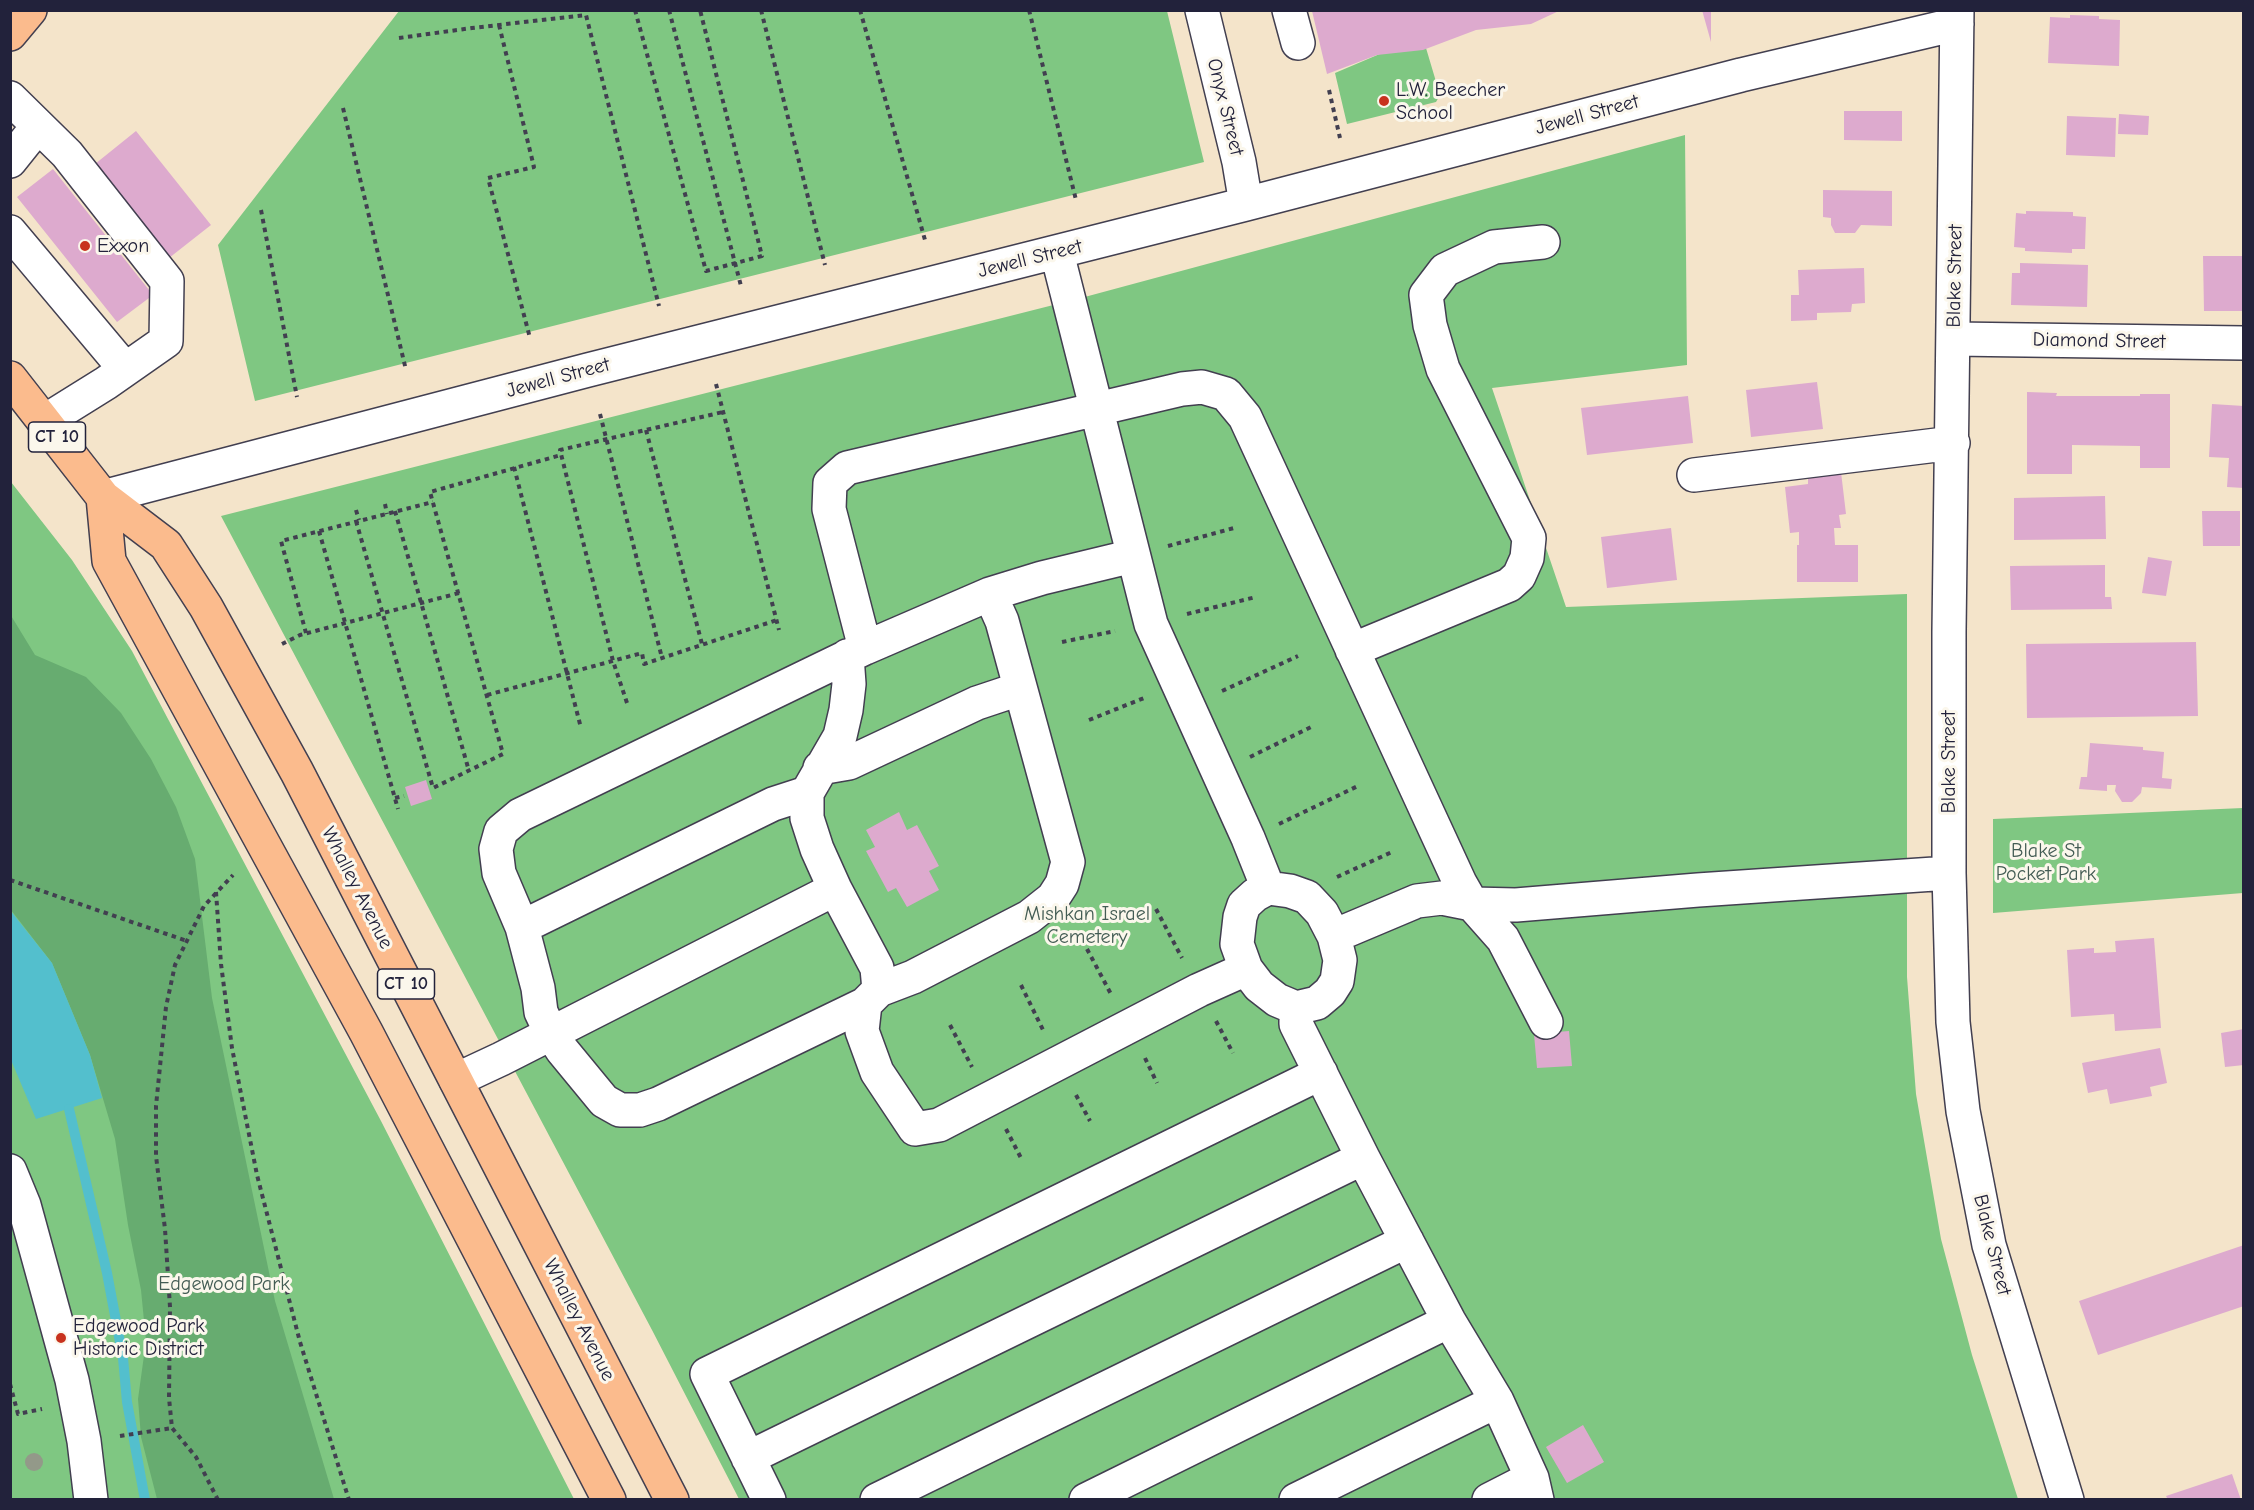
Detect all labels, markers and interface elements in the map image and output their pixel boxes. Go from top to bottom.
street label: Onyx Street [1201,56,1249,158]
place label: L.W. Beecher School [1396,78,1505,125]
street label: Jewell Street [1533,90,1641,140]
marker: L.W. Beecher School [1377,94,1391,108]
street label: Blake Street [1942,224,1968,328]
place label: Exxon [97,234,149,258]
street label: Jewell Street [976,234,1084,284]
marker: Exxon [78,239,92,253]
street label: Diamond Street [2032,328,2166,354]
street label: Jewell Street [504,353,612,403]
road number: CT 10 [28,422,86,452]
street label: Blake Street [1937,710,1961,814]
street label: Whalley Avenue [316,823,398,953]
park label: Blake St Pocket Park [1996,839,2096,886]
park label: Mishkan Israel Cemetery [1024,902,1150,949]
road number: CT 10 [378,969,434,999]
street label: Blake Street [1968,1192,2016,1298]
street label: Whalley Avenue [538,1255,620,1385]
park label: Edgewood Park [158,1272,290,1296]
place label: Edgewood Park Historic District [73,1314,205,1361]
marker: Edgewood Park Historic District [54,1331,68,1345]

